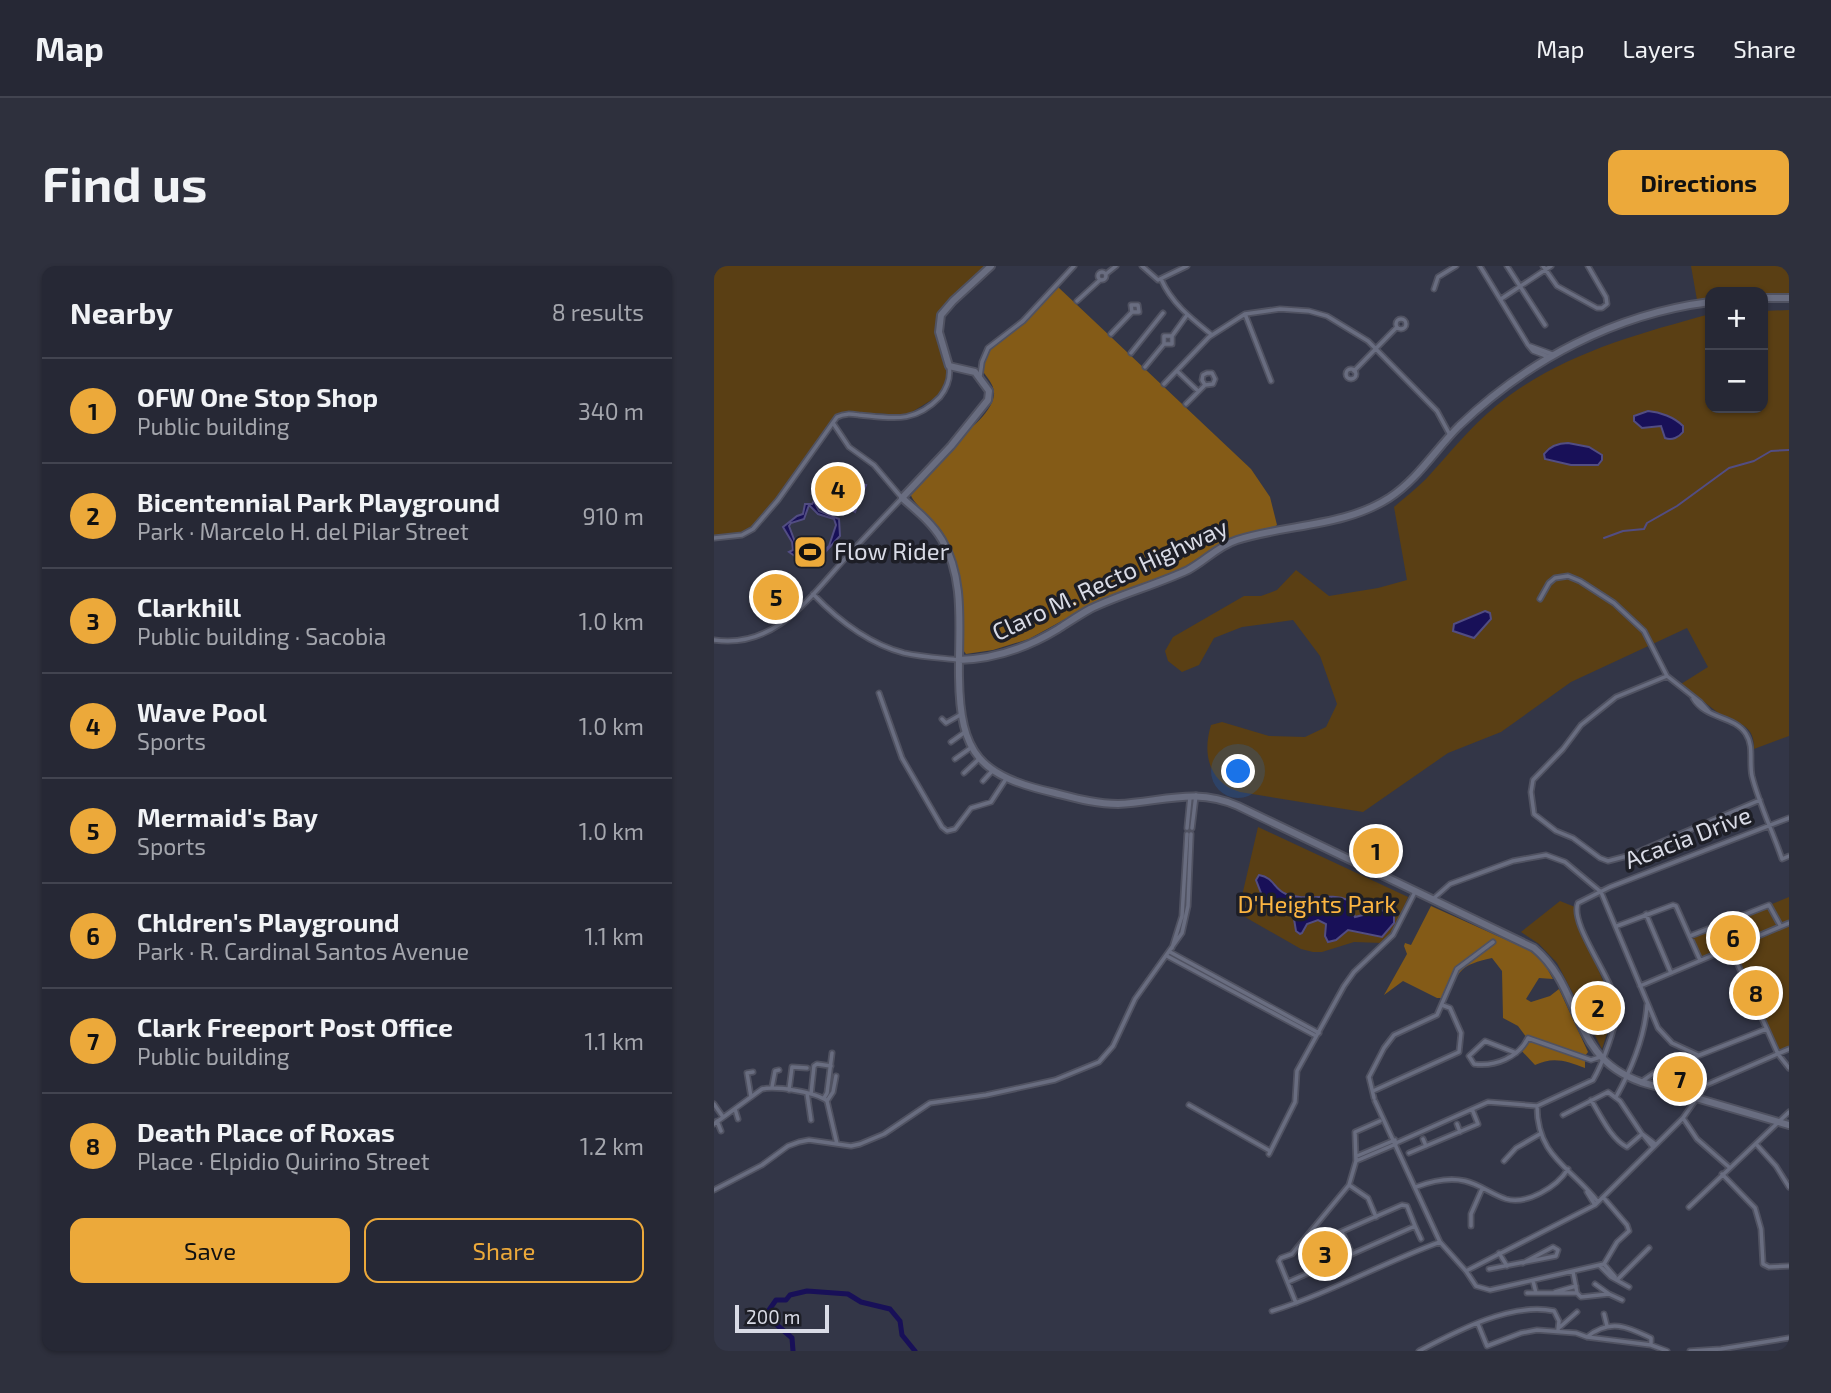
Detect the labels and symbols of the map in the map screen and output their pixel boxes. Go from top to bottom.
pin: 4 [815,463,861,515]
street label: Claro M. Recto Highway [987,511,1232,646]
sports icon: Flow Rider [791,533,829,571]
place label: Flow Rider [834,536,950,565]
pin: 5 [753,571,799,623]
your location [1221,754,1255,788]
street label: Acacia Drive [1620,799,1755,874]
pin: 1 [1353,825,1399,877]
park label: D'Heights Park [1238,889,1396,918]
pin: 6 [1710,912,1756,964]
pin: 8 [1733,967,1779,1019]
pin: 2 [1575,982,1621,1034]
pin: 7 [1657,1053,1703,1105]
pin: 3 [1302,1228,1348,1280]
scale bar [735,1302,830,1334]

